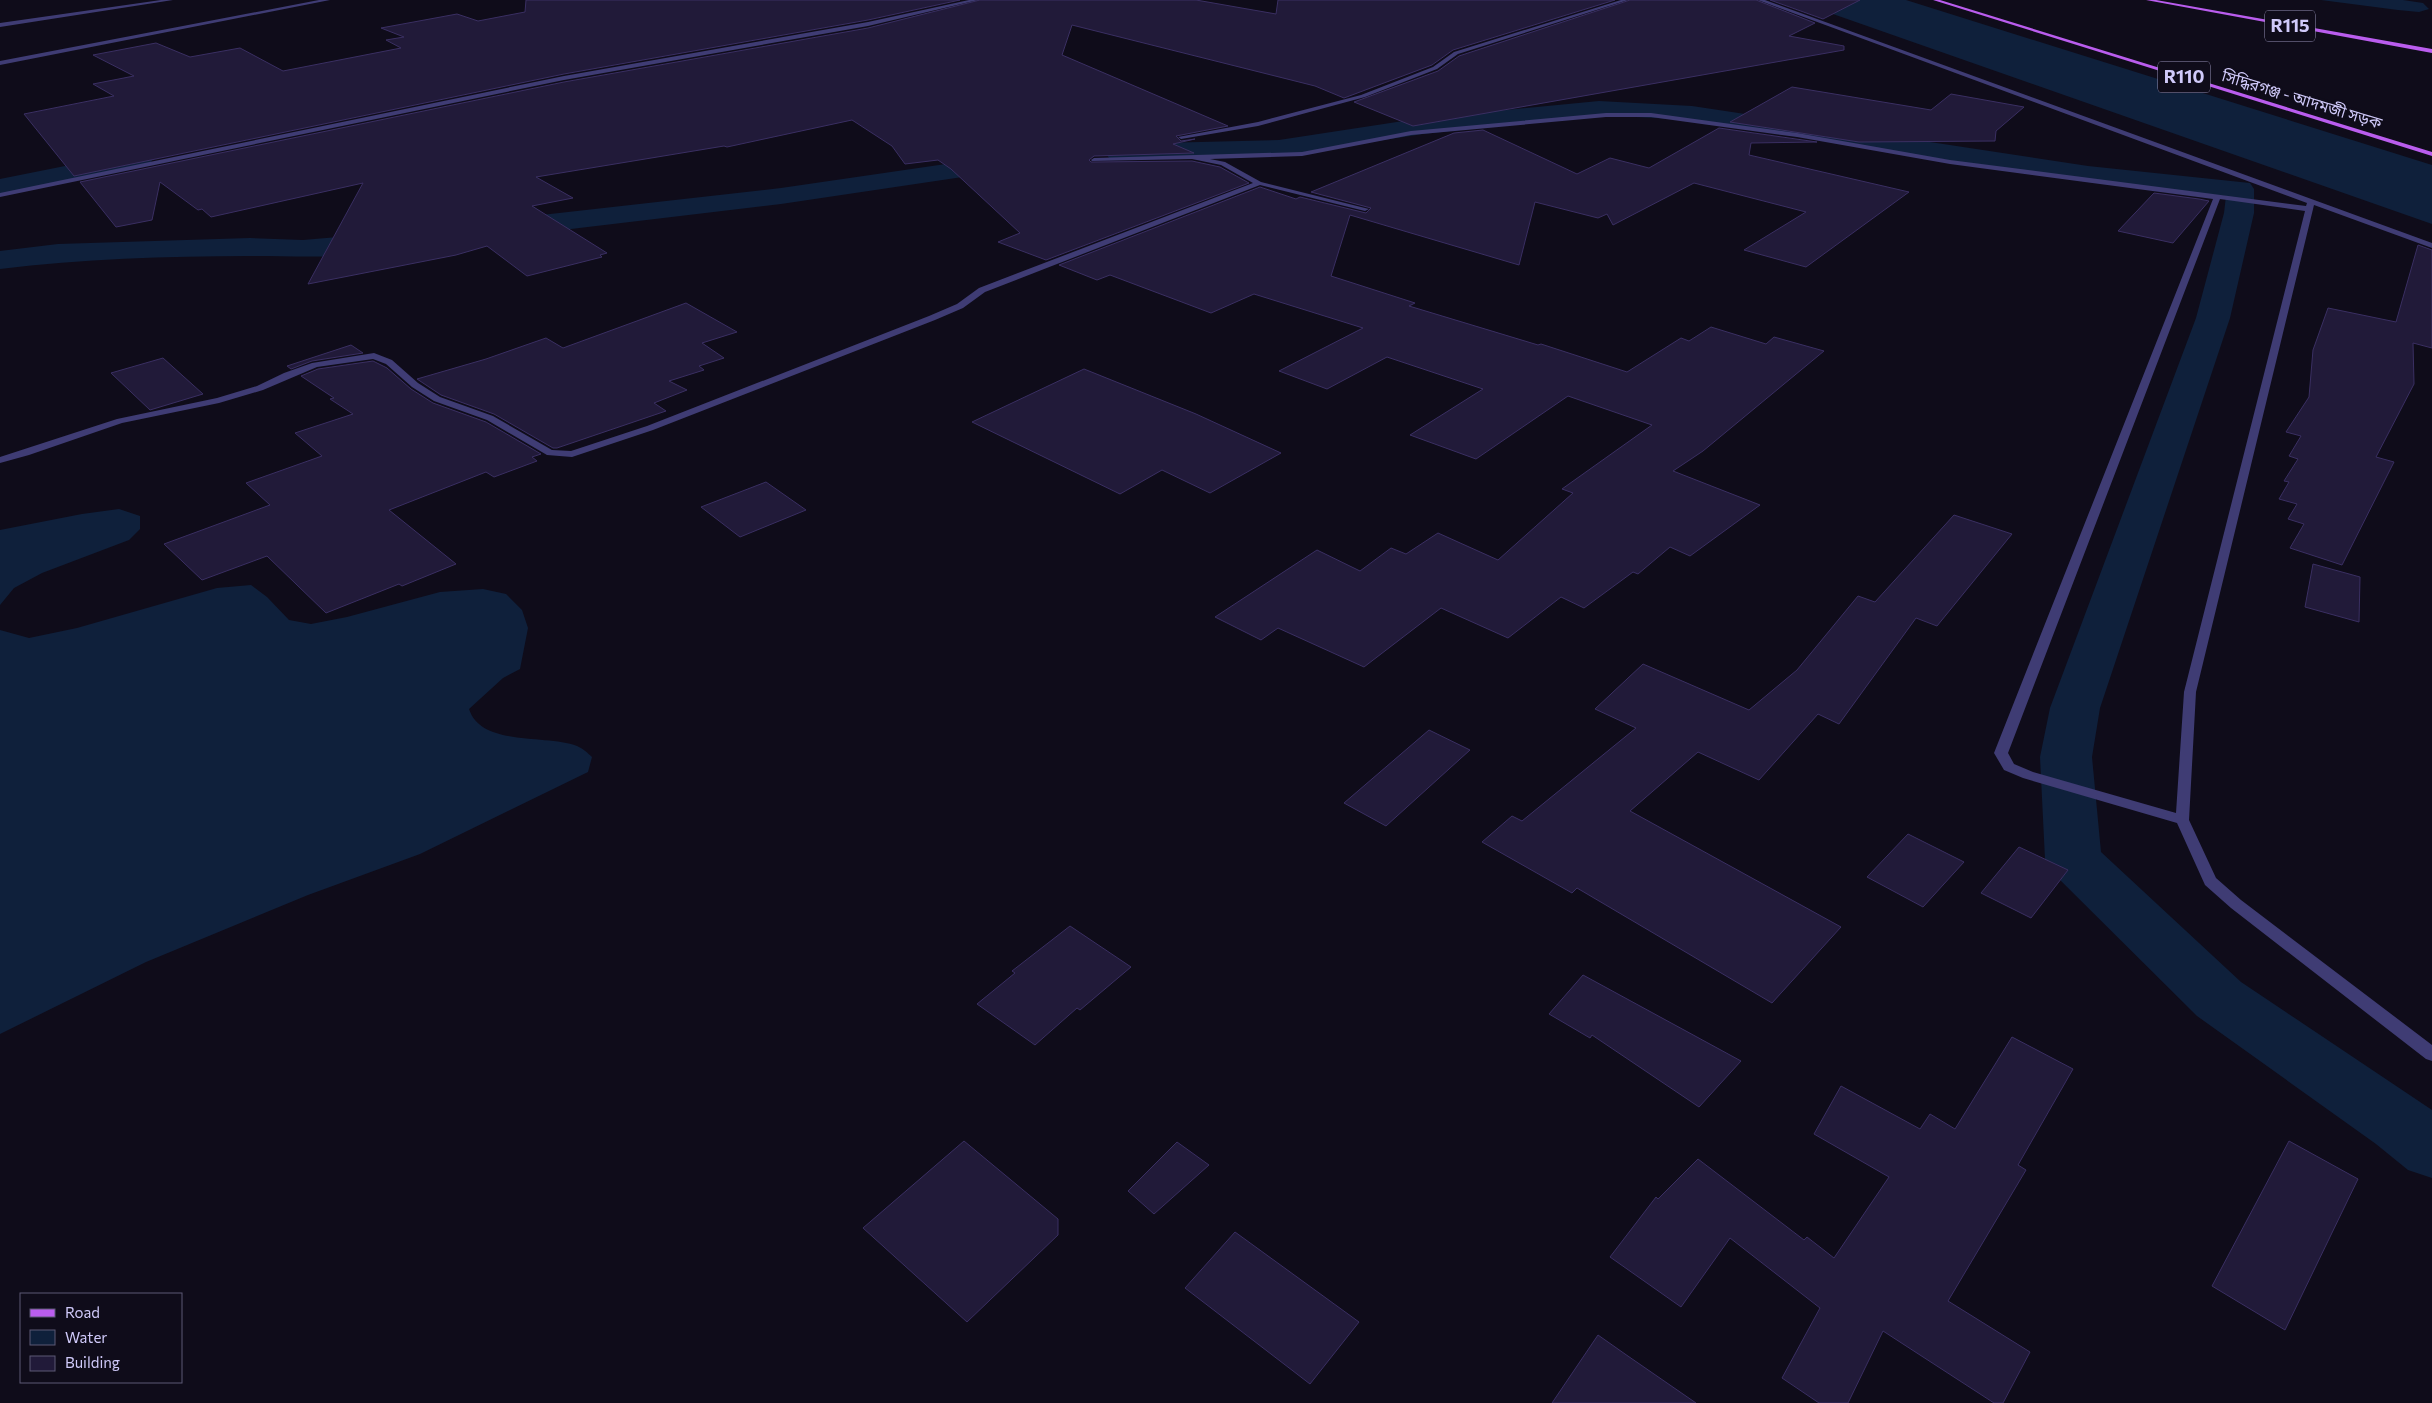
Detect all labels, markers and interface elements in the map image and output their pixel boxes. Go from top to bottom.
road number: R115 [2265,10,2315,42]
road number: R110 [2158,62,2210,92]
street label: সিদ্ধিরগঞ্জ - আদমজী সড়ক [2219,65,2386,132]
legend [20,1293,182,1383]
text: Road [65,1303,100,1321]
text: Water [65,1328,107,1346]
text: Building [65,1353,120,1371]

